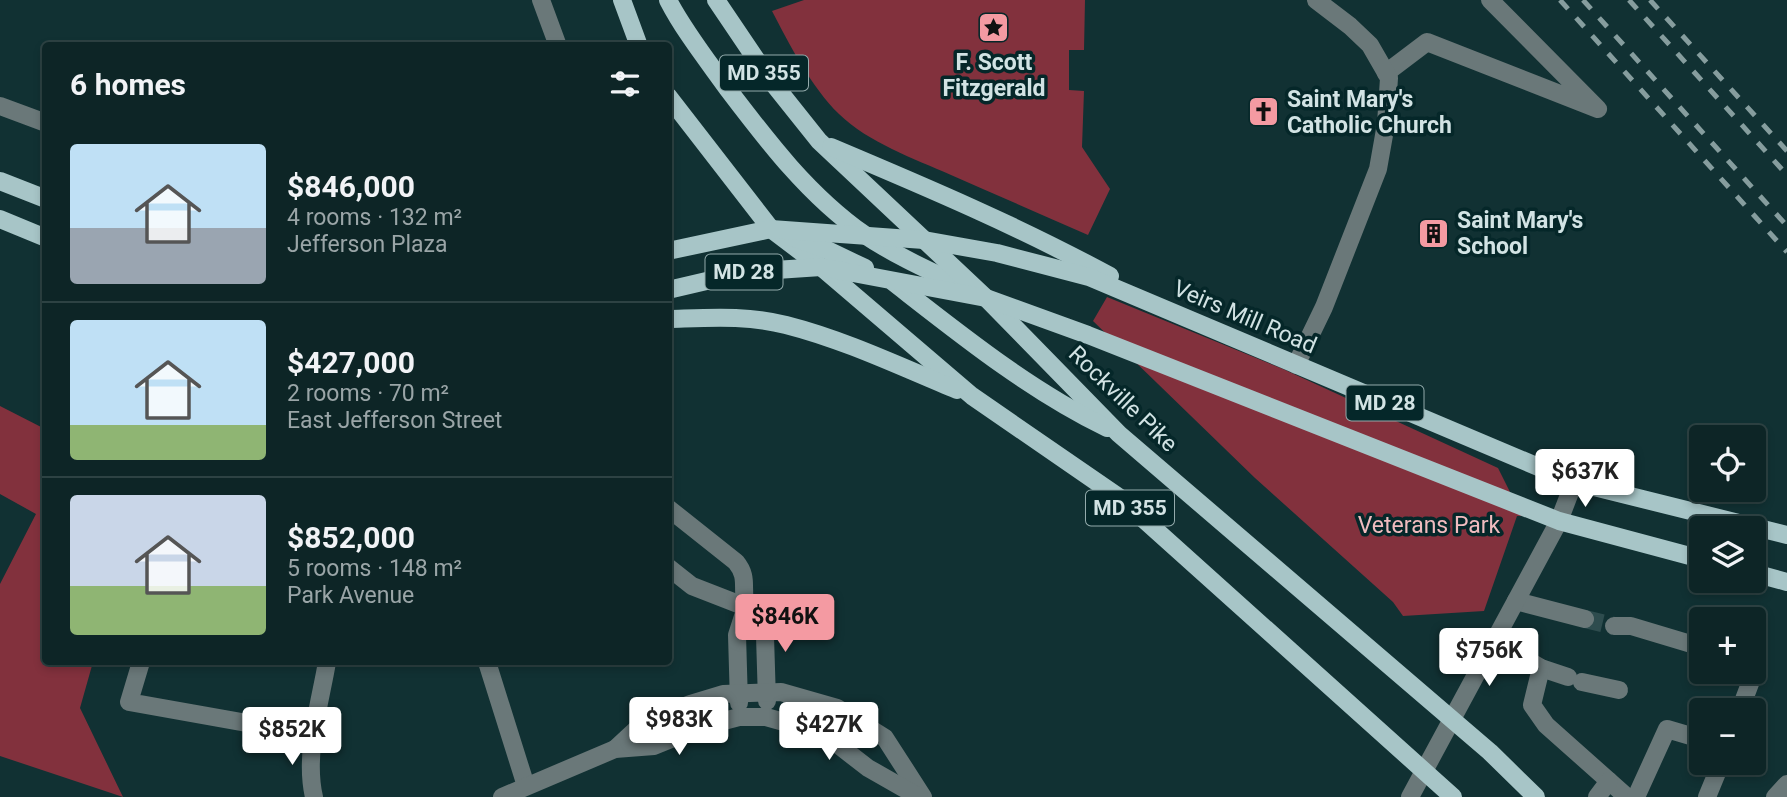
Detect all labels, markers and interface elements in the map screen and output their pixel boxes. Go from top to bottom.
place icon: F. Scott Fitzgerald [977,11,1011,45]
place label: F. Scott Fitzgerald [943,49,1045,102]
road number: MD 355 [720,56,808,90]
icon: filters [606,65,644,103]
text: 6 homes [70,67,186,102]
place label: Saint Mary's Catholic Church [1287,86,1452,139]
church icon: Saint Mary's Catholic Church [1247,95,1281,129]
text: $846,000 [287,169,415,204]
icon: home [126,172,210,256]
text: 4 rooms · 132 m² [287,204,462,231]
place label: Saint Mary's School [1457,207,1583,260]
building icon: Saint Mary's School [1417,216,1451,250]
text: Jefferson Plaza [287,231,448,258]
road number: MD 28 [706,254,782,290]
street label: Veirs Mill Road [1169,275,1321,359]
street label: Rockville Pike [1063,340,1183,458]
text: $427,000 [287,345,415,380]
icon: home [126,348,210,432]
text: 2 rooms · 70 m² [287,380,449,407]
road number: MD 28 [1346,386,1424,420]
text: East Jefferson Street [287,407,502,434]
map controls [1689,425,1766,775]
button: locate [1689,425,1766,502]
pin: $637K [1536,449,1634,509]
text: $637K [1551,458,1619,485]
road number: MD 355 [1086,490,1174,526]
park label: Veterans Park [1358,512,1501,539]
button: layers [1689,516,1766,593]
text: $852,000 [287,520,415,555]
icon: home [126,523,210,607]
text: 5 rooms · 148 m² [287,555,462,582]
text: Park Avenue [287,582,414,609]
pin: $846K [736,594,834,654]
text: $846K [751,603,819,630]
button: + [1689,607,1766,684]
pin: $756K [1440,628,1538,688]
text: $756K [1455,637,1523,664]
pin: $983K [630,698,728,757]
button: − [1689,698,1766,775]
pin: $427K [780,702,878,762]
text: $983K [645,706,713,733]
pin: $852K [243,708,341,767]
text: $427K [795,711,863,738]
text: $852K [258,716,326,743]

